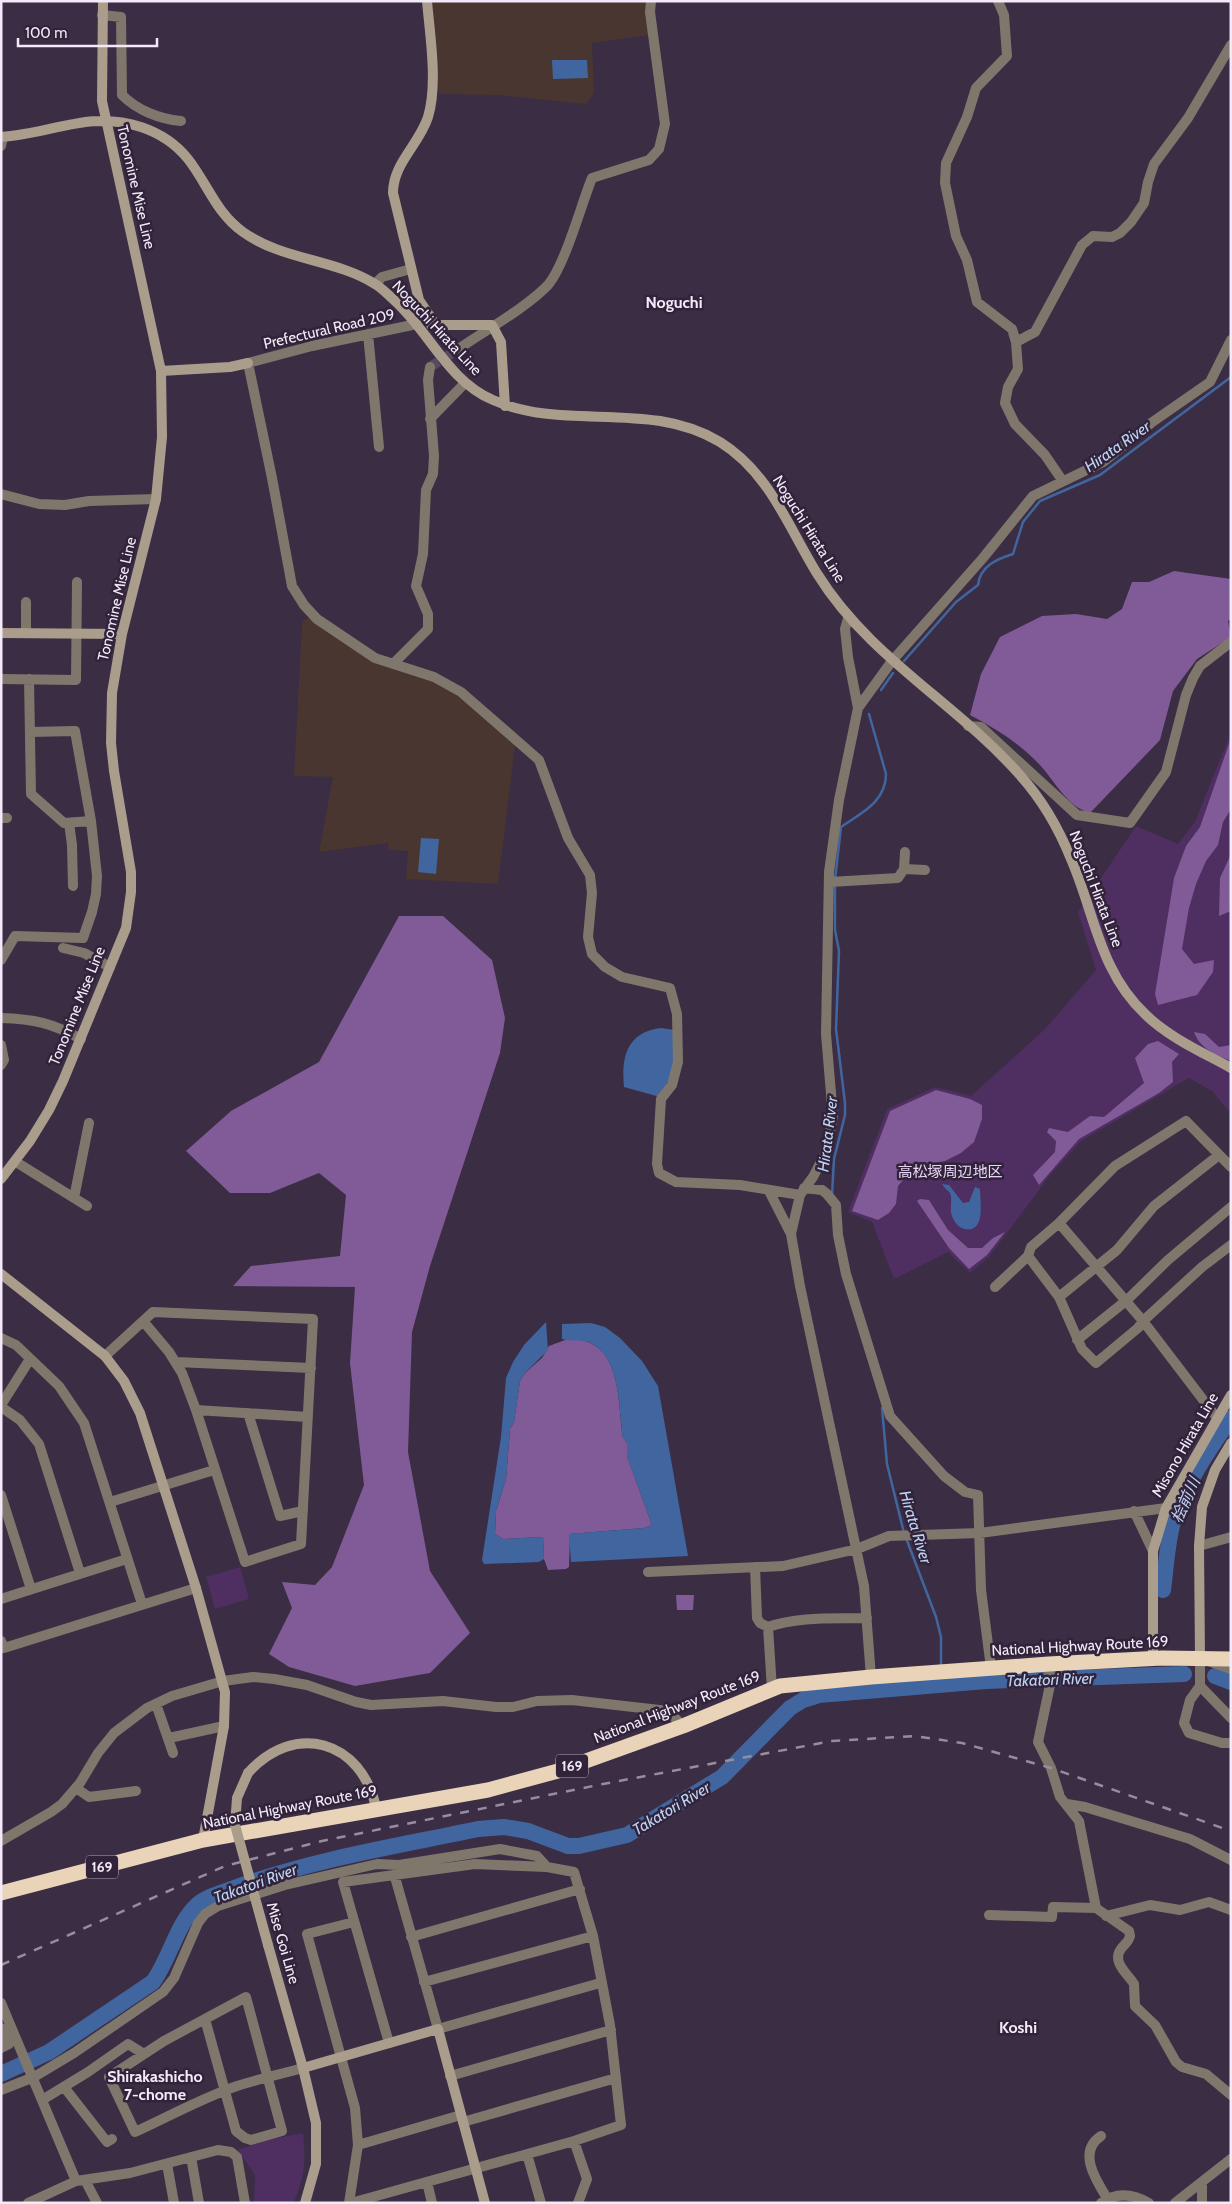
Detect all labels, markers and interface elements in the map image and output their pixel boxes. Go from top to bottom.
scale bar [18,15,156,47]
text: 100 m [25,24,67,42]
street label: Tonomine Mise Line [113,123,159,251]
street label: Noguchi Hirata Line [388,277,486,379]
district label: Noguchi [646,293,703,312]
street label: Prefectural Road 209 [261,305,397,353]
water label: Hirata River [1081,416,1155,476]
street label: Noguchi Hirata Line [769,472,849,586]
street label: Tonomine Mise Line [94,535,140,663]
street label: Noguchi Hirata Line [1066,828,1127,950]
street label: Tonomine Mise Line [45,944,109,1068]
water label: Hirata River [813,1094,842,1173]
park label: 高松塚周辺地区 [897,1163,1003,1181]
street label: Misono Hirata Line [1148,1389,1222,1500]
water label: 桧前川 [1167,1473,1205,1526]
water label: Hirata River [895,1488,936,1567]
street label: National Highway Route 169 [991,1632,1169,1660]
street label: National Highway Route 169 [591,1667,763,1747]
water label: Takatori River [1006,1668,1095,1691]
road number: 169 [556,1754,588,1778]
water label: Takatori River [629,1777,715,1839]
street label: National Highway Route 169 [201,1781,379,1833]
road number: 169 [86,1855,118,1878]
water label: Takatori River [211,1859,300,1907]
street label: Mise Goi Line [263,1900,303,1986]
district label: Koshi [999,2018,1037,2037]
district label: Shirakashicho 7-chome [107,2067,203,2104]

